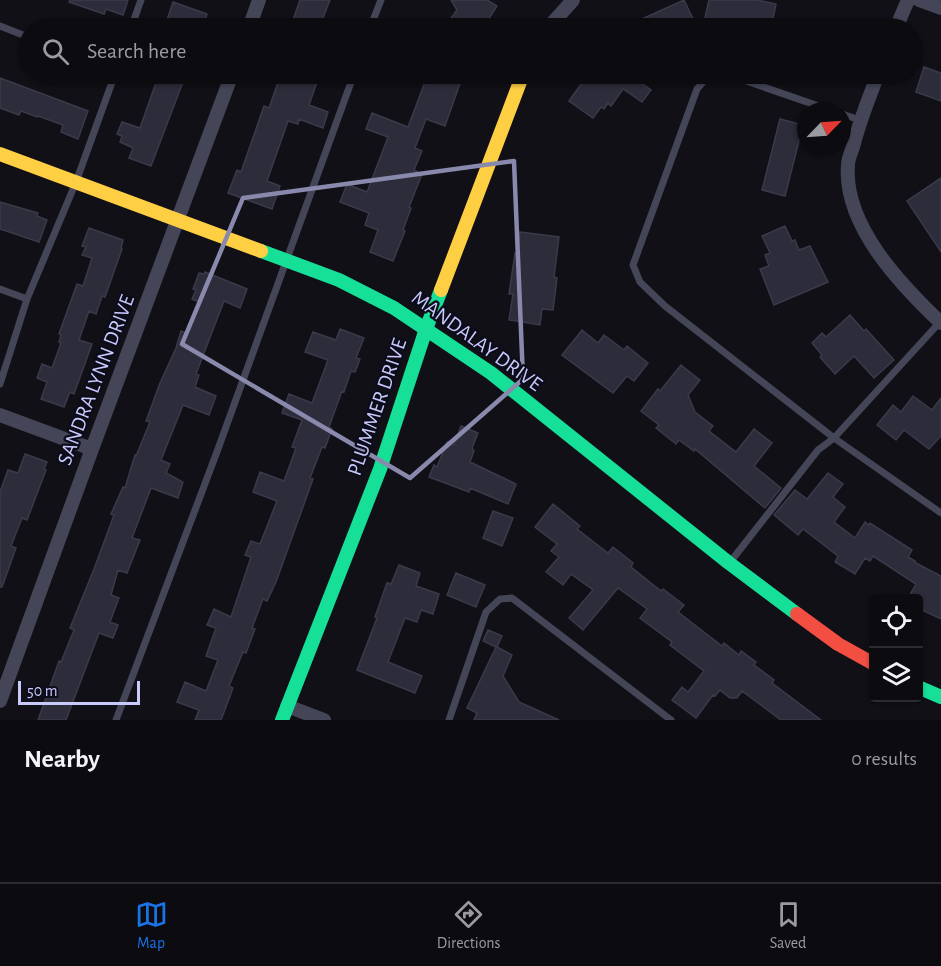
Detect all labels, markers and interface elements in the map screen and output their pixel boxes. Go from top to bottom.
search box [18,18,923,84]
icon: search [39,35,72,68]
text: Search here [87,40,186,62]
north arrow [797,102,851,156]
street label: MANDALAY DRIVE [408,287,546,395]
street label: SANDRA LYNN DRIVE [54,292,138,468]
street label: PLUMMER DRIVE [344,336,410,478]
map controls [869,594,923,702]
button: locate [869,594,923,648]
button: layers [869,648,923,702]
scale bar [18,678,140,706]
text: 50 m [27,683,58,699]
text: Nearby [24,746,100,772]
text: 0 results [851,749,917,769]
tab: Map [135,898,168,953]
tab: Directions [437,898,501,953]
tab: Saved [770,898,806,953]

